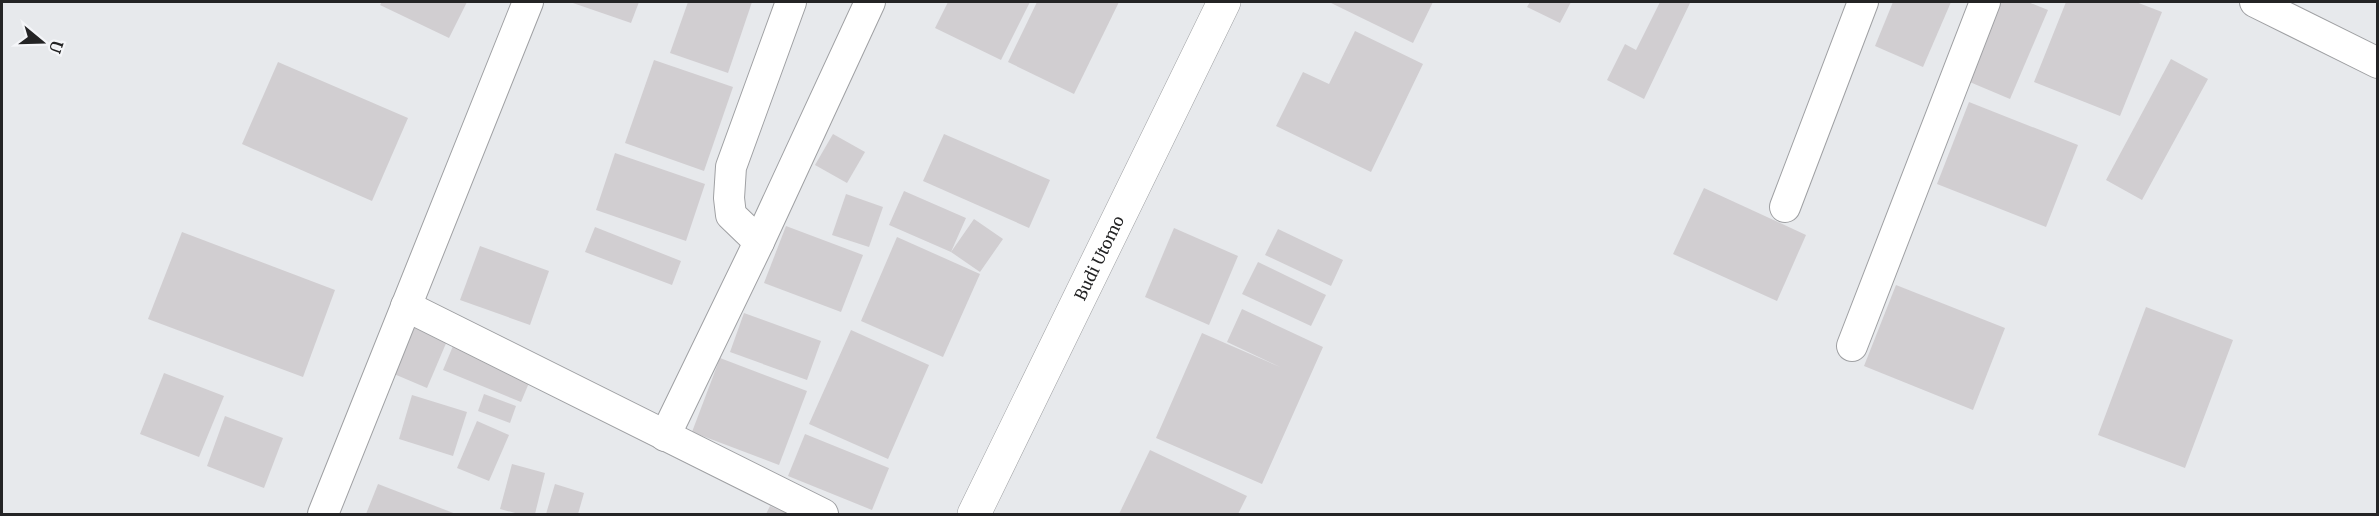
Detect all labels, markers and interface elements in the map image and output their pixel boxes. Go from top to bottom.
north arrow [12,12,72,72]
text: U [45,38,68,56]
street label: Budi Utomo [1070,212,1128,303]

